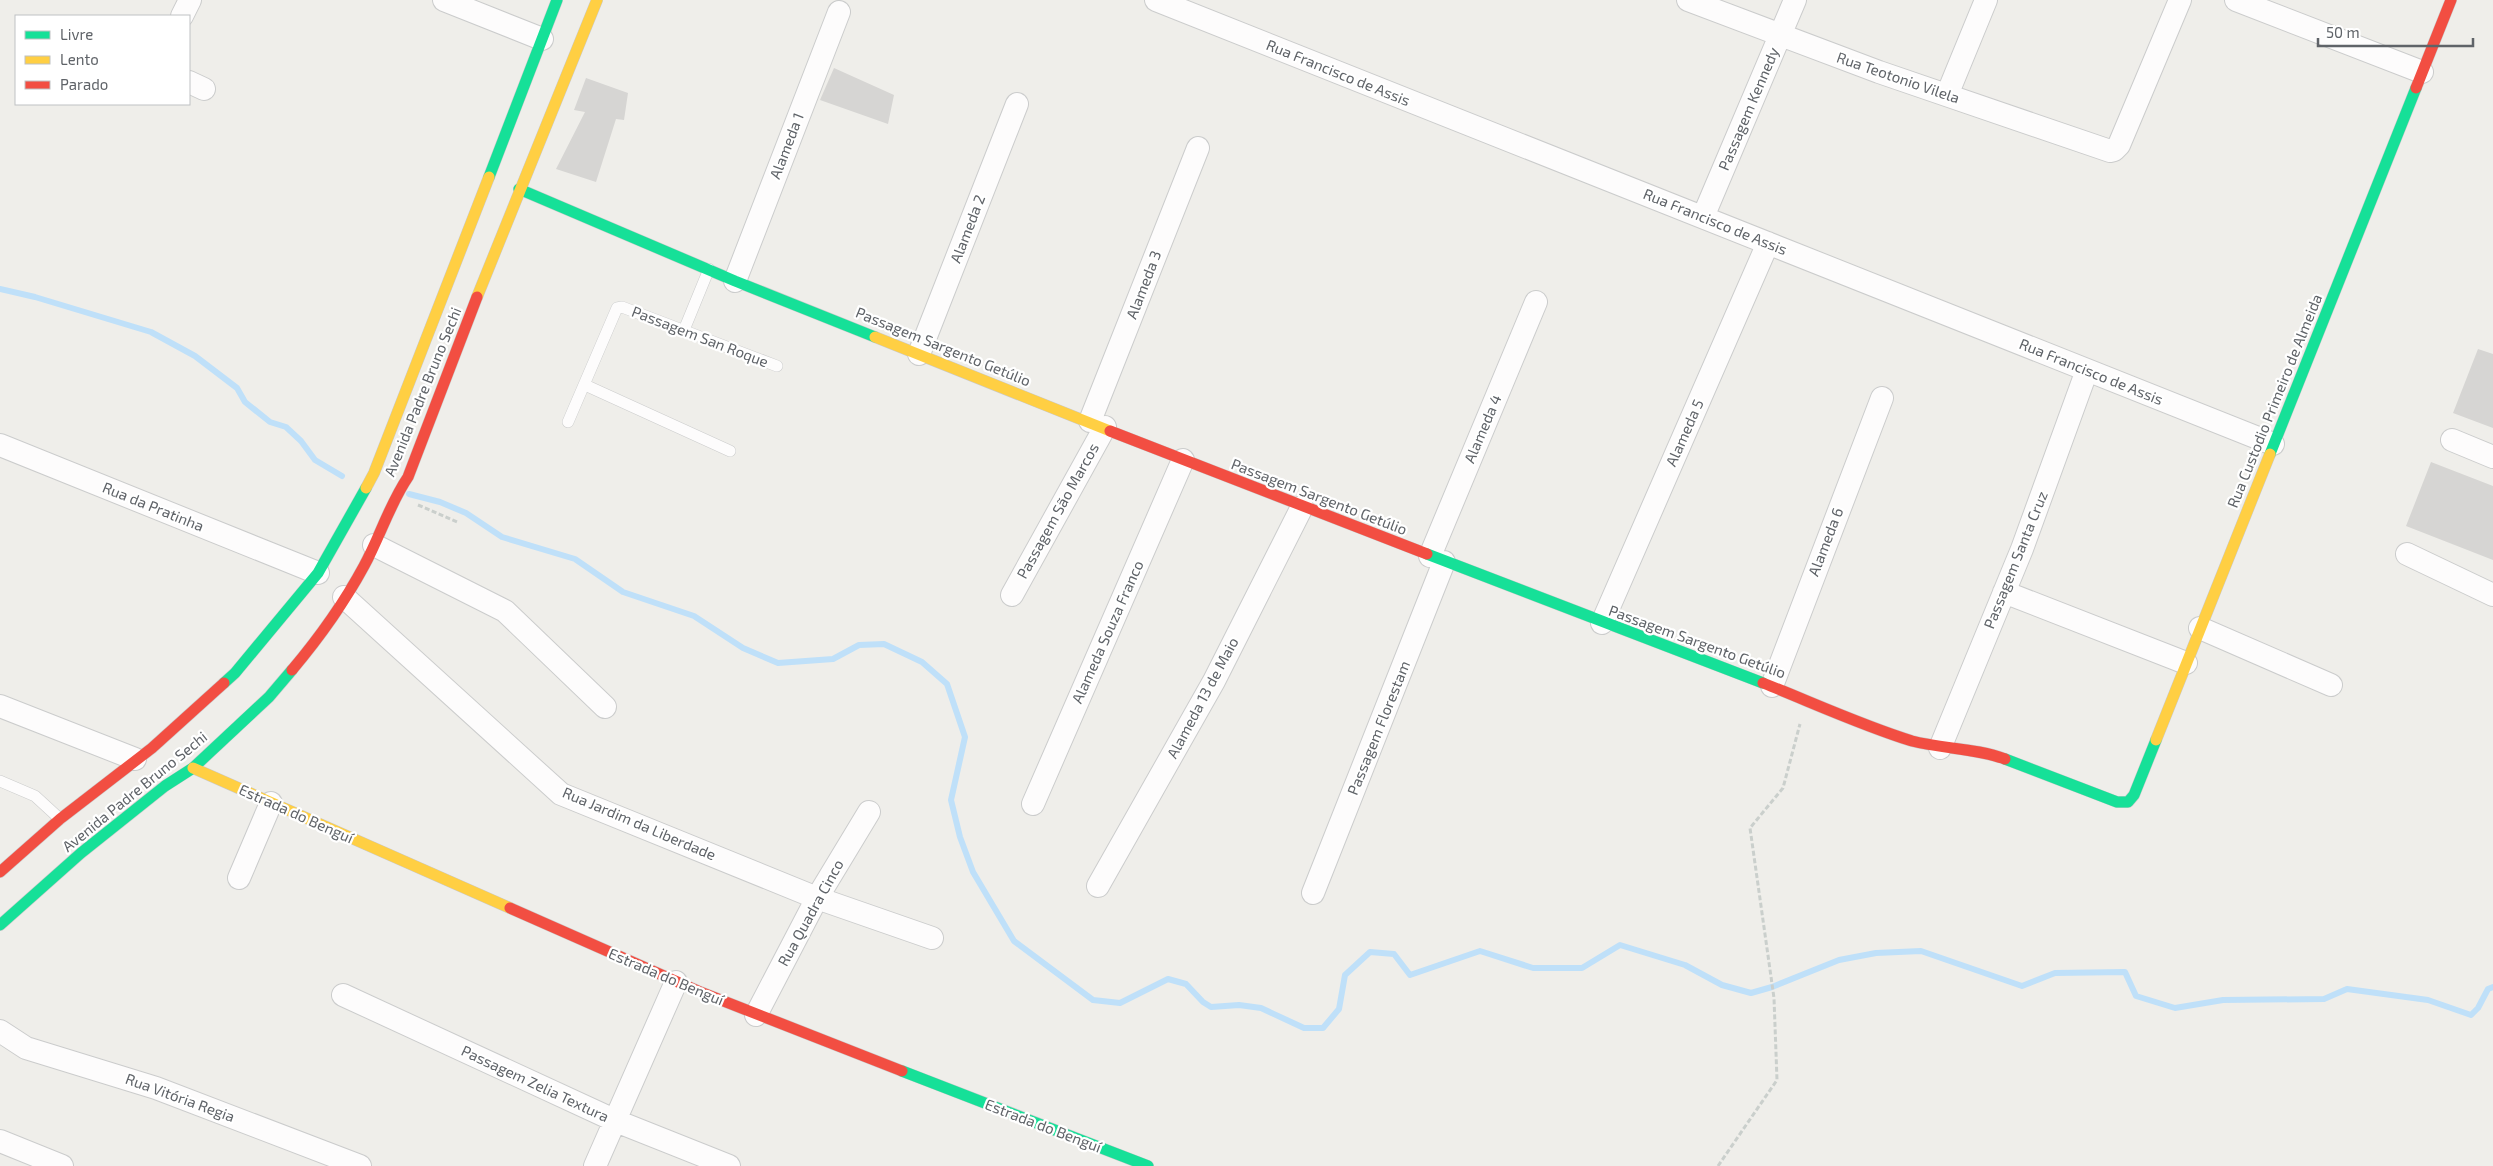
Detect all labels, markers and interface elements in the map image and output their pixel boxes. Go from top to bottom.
legend [15,15,190,105]
scale bar [2318,15,2473,47]
text: 50 m [2326,23,2360,41]
text: Livre [60,25,93,43]
street label: Rua Francisco de Assis [1264,35,1413,109]
street label: Passagem Kennedy [1714,44,1782,173]
street label: Rua Teotonio Vilela [1834,48,1962,107]
text: Lento [60,50,99,68]
text: Parado [60,75,108,93]
street label: Alameda 1 [765,110,807,181]
street label: Rua Francisco de Assis [1641,184,1790,258]
street label: Alameda 2 [946,192,988,265]
street label: Alameda 3 [1122,248,1164,321]
street label: Rua Custodio Primeiro de Almeida [2223,291,2325,510]
street label: Passagem San Roque [629,302,771,370]
street label: Passagem Sargento Getúlio [853,303,1033,389]
street label: Avenida Padre Bruno Sechi [380,304,464,479]
street label: Rua Francisco de Assis [2017,334,2166,408]
street label: Alameda 4 [1460,392,1505,466]
street label: Alameda 5 [1661,396,1707,469]
street label: Passagem São Marcos [1012,439,1102,582]
street label: Passagem Sargento Getúlio [1229,454,1410,538]
street label: Rua da Pratinha [100,478,207,535]
street label: Passagem Santa Cruz [1979,488,2051,631]
street label: Alameda 6 [1804,505,1846,578]
street label: Alameda Souza Franco [1067,557,1147,706]
street label: Passagem Sargento Getúlio [1606,601,1788,682]
street label: Alameda 13 de Maio [1163,634,1242,761]
street label: Passagem Florestam [1343,658,1413,797]
street label: Avenida Padre Bruno Sechi [58,727,210,855]
street label: Estrada do Benguí [236,780,358,847]
street label: Rua Jardim da Liberdade [560,783,719,864]
street label: Rua Quadra Cinco [773,856,848,969]
street label: Estrada do Benguí [606,944,728,1009]
street label: Passagem Zelia Textura [459,1041,612,1125]
street label: Rua Vitória Regia [123,1069,237,1125]
street label: Estrada do Benguí [983,1095,1105,1156]

